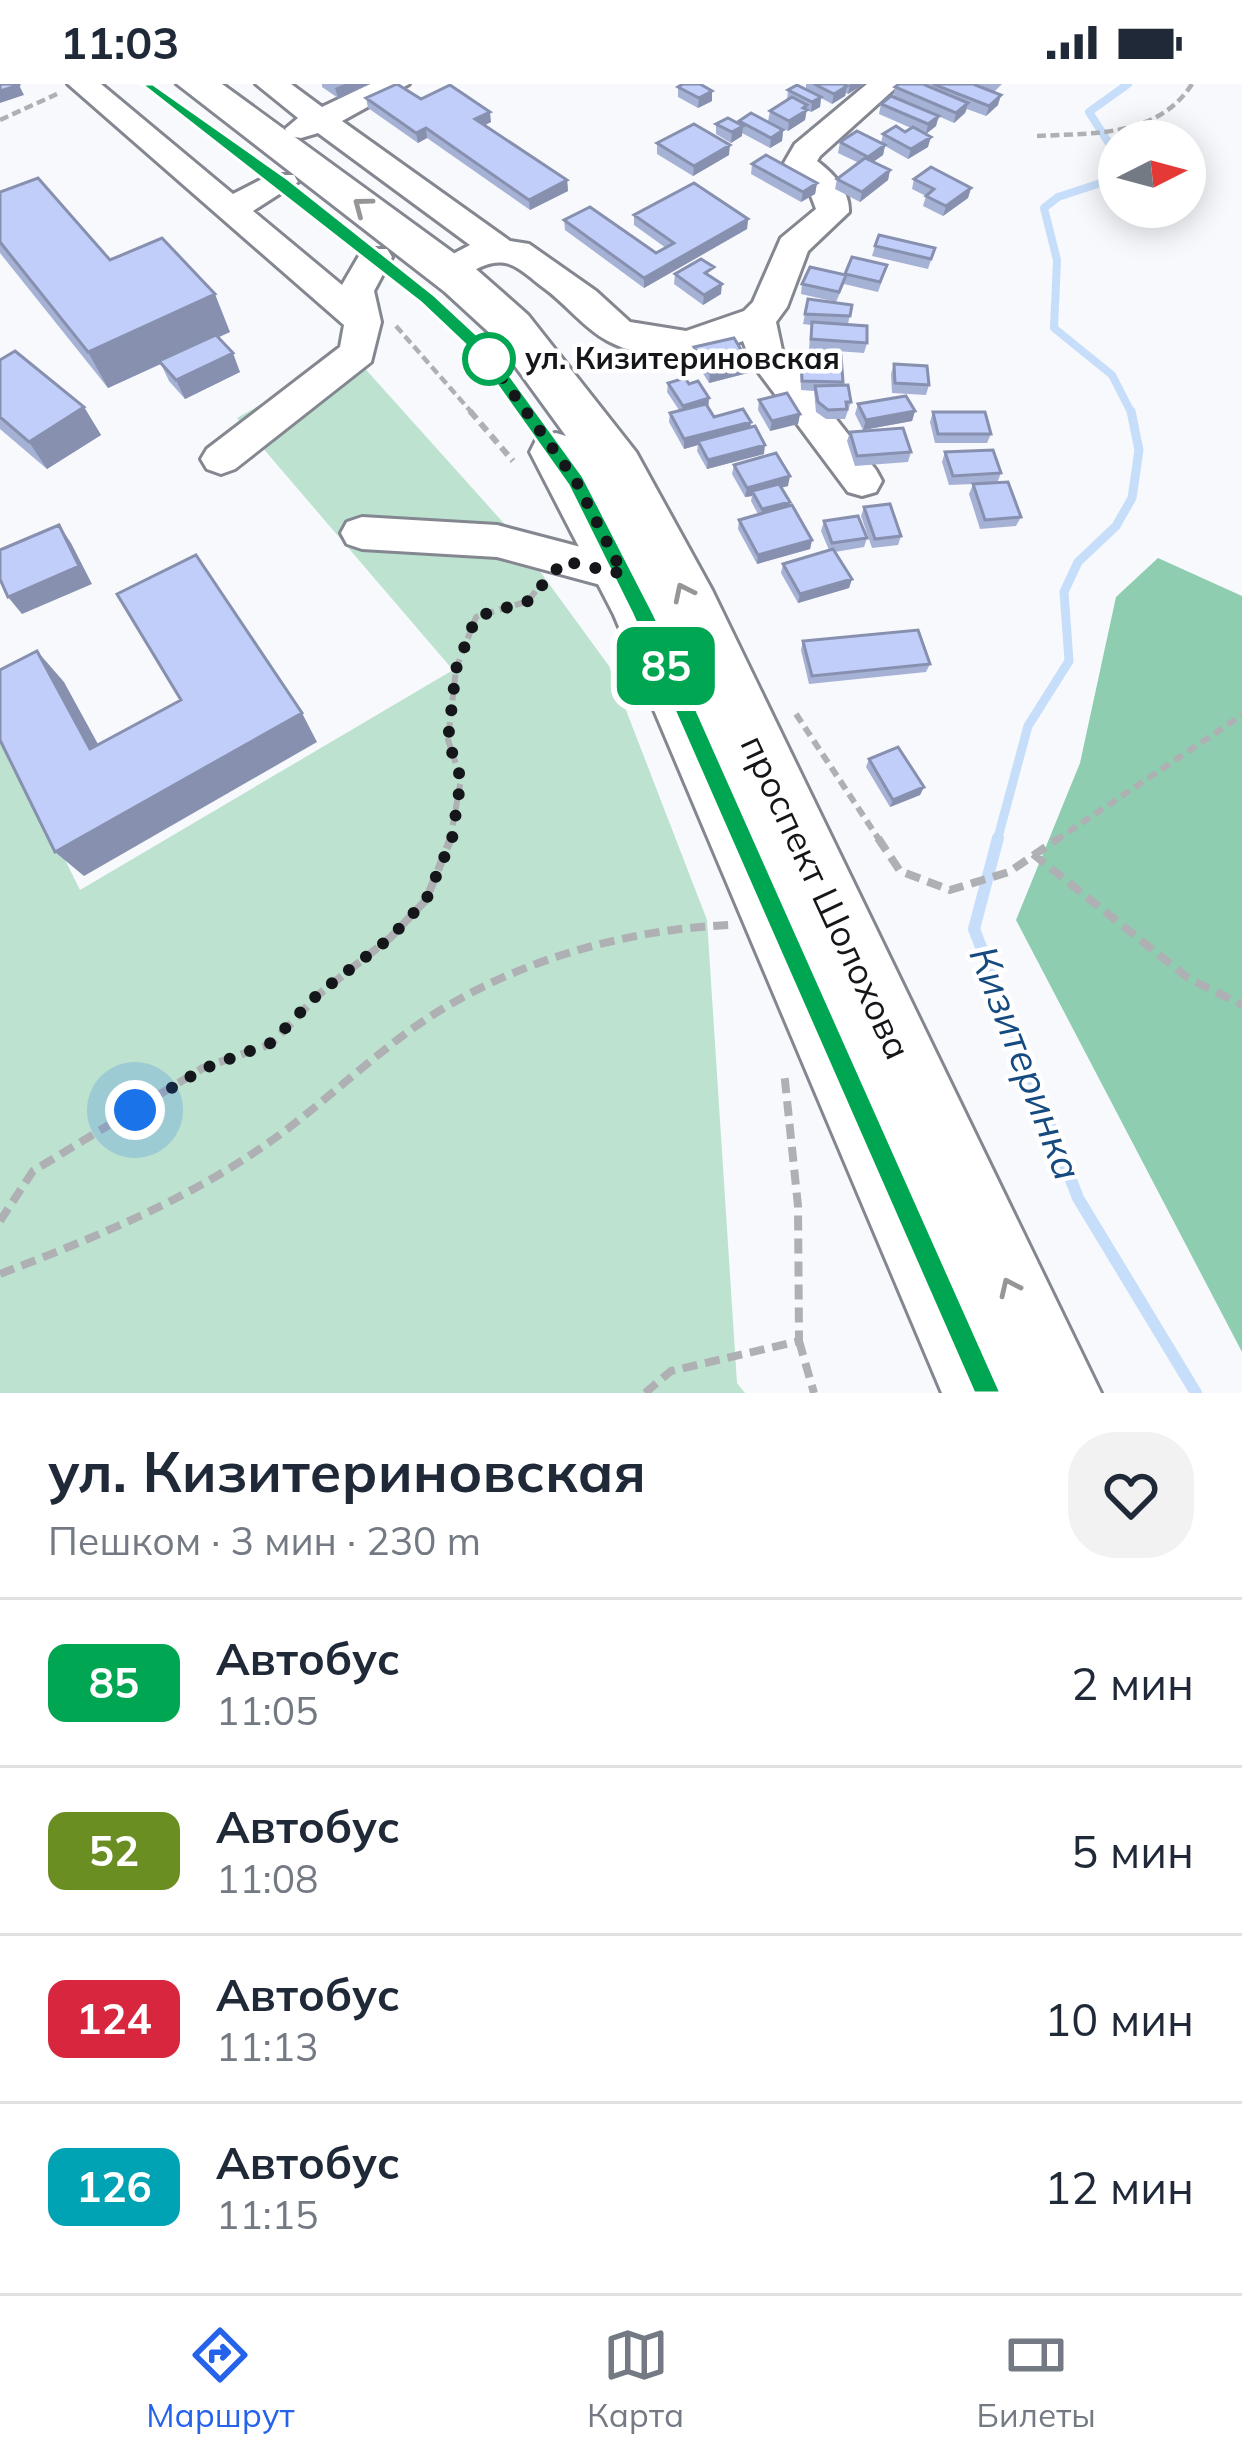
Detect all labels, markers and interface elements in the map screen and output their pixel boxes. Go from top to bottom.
text: 11:03 [60,14,179,70]
north arrow [1098,120,1206,228]
map controls [1098,120,1206,228]
one-way arrow [354,199,376,220]
marker: ул. Кизитериновская [464,334,514,384]
place label: ул. Кизитериновская [525,339,840,377]
one-way arrow [674,582,697,604]
line badge: 85 [612,627,720,705]
text: 85 [641,639,691,692]
street label: проспект Шолохова [732,728,921,1066]
water label: Кизитеринка [959,939,1093,1187]
your location [105,1080,165,1140]
one-way arrow [1000,1278,1023,1299]
button: heart [1068,1432,1194,1558]
text: ул. Кизитериновская [48,1435,646,1506]
text: Пешком · 3 мин · 230 m [48,1516,481,1565]
text: Автобус [216,1630,400,1686]
text: 2 мин [1071,1655,1194,1711]
text: 85 [89,1656,139,1709]
text: 11:05 [216,1686,319,1735]
text: Автобус [216,1798,400,1854]
text: 5 мин [1071,1823,1194,1879]
text: 52 [89,1824,139,1877]
text: 11:08 [216,1854,319,1903]
text: Автобус [216,1966,400,2022]
text: 10 мин [1044,1991,1194,2047]
text: 124 [76,1992,152,2045]
text: 11:13 [216,2022,319,2071]
text: Автобус [216,2134,400,2190]
text: 12 мин [1044,2159,1194,2215]
text: 126 [76,2160,152,2213]
text: 11:15 [216,2190,319,2239]
tab: Маршрут [146,2322,295,2435]
tab: Карта [587,2322,684,2435]
tab: Билеты [977,2322,1096,2435]

